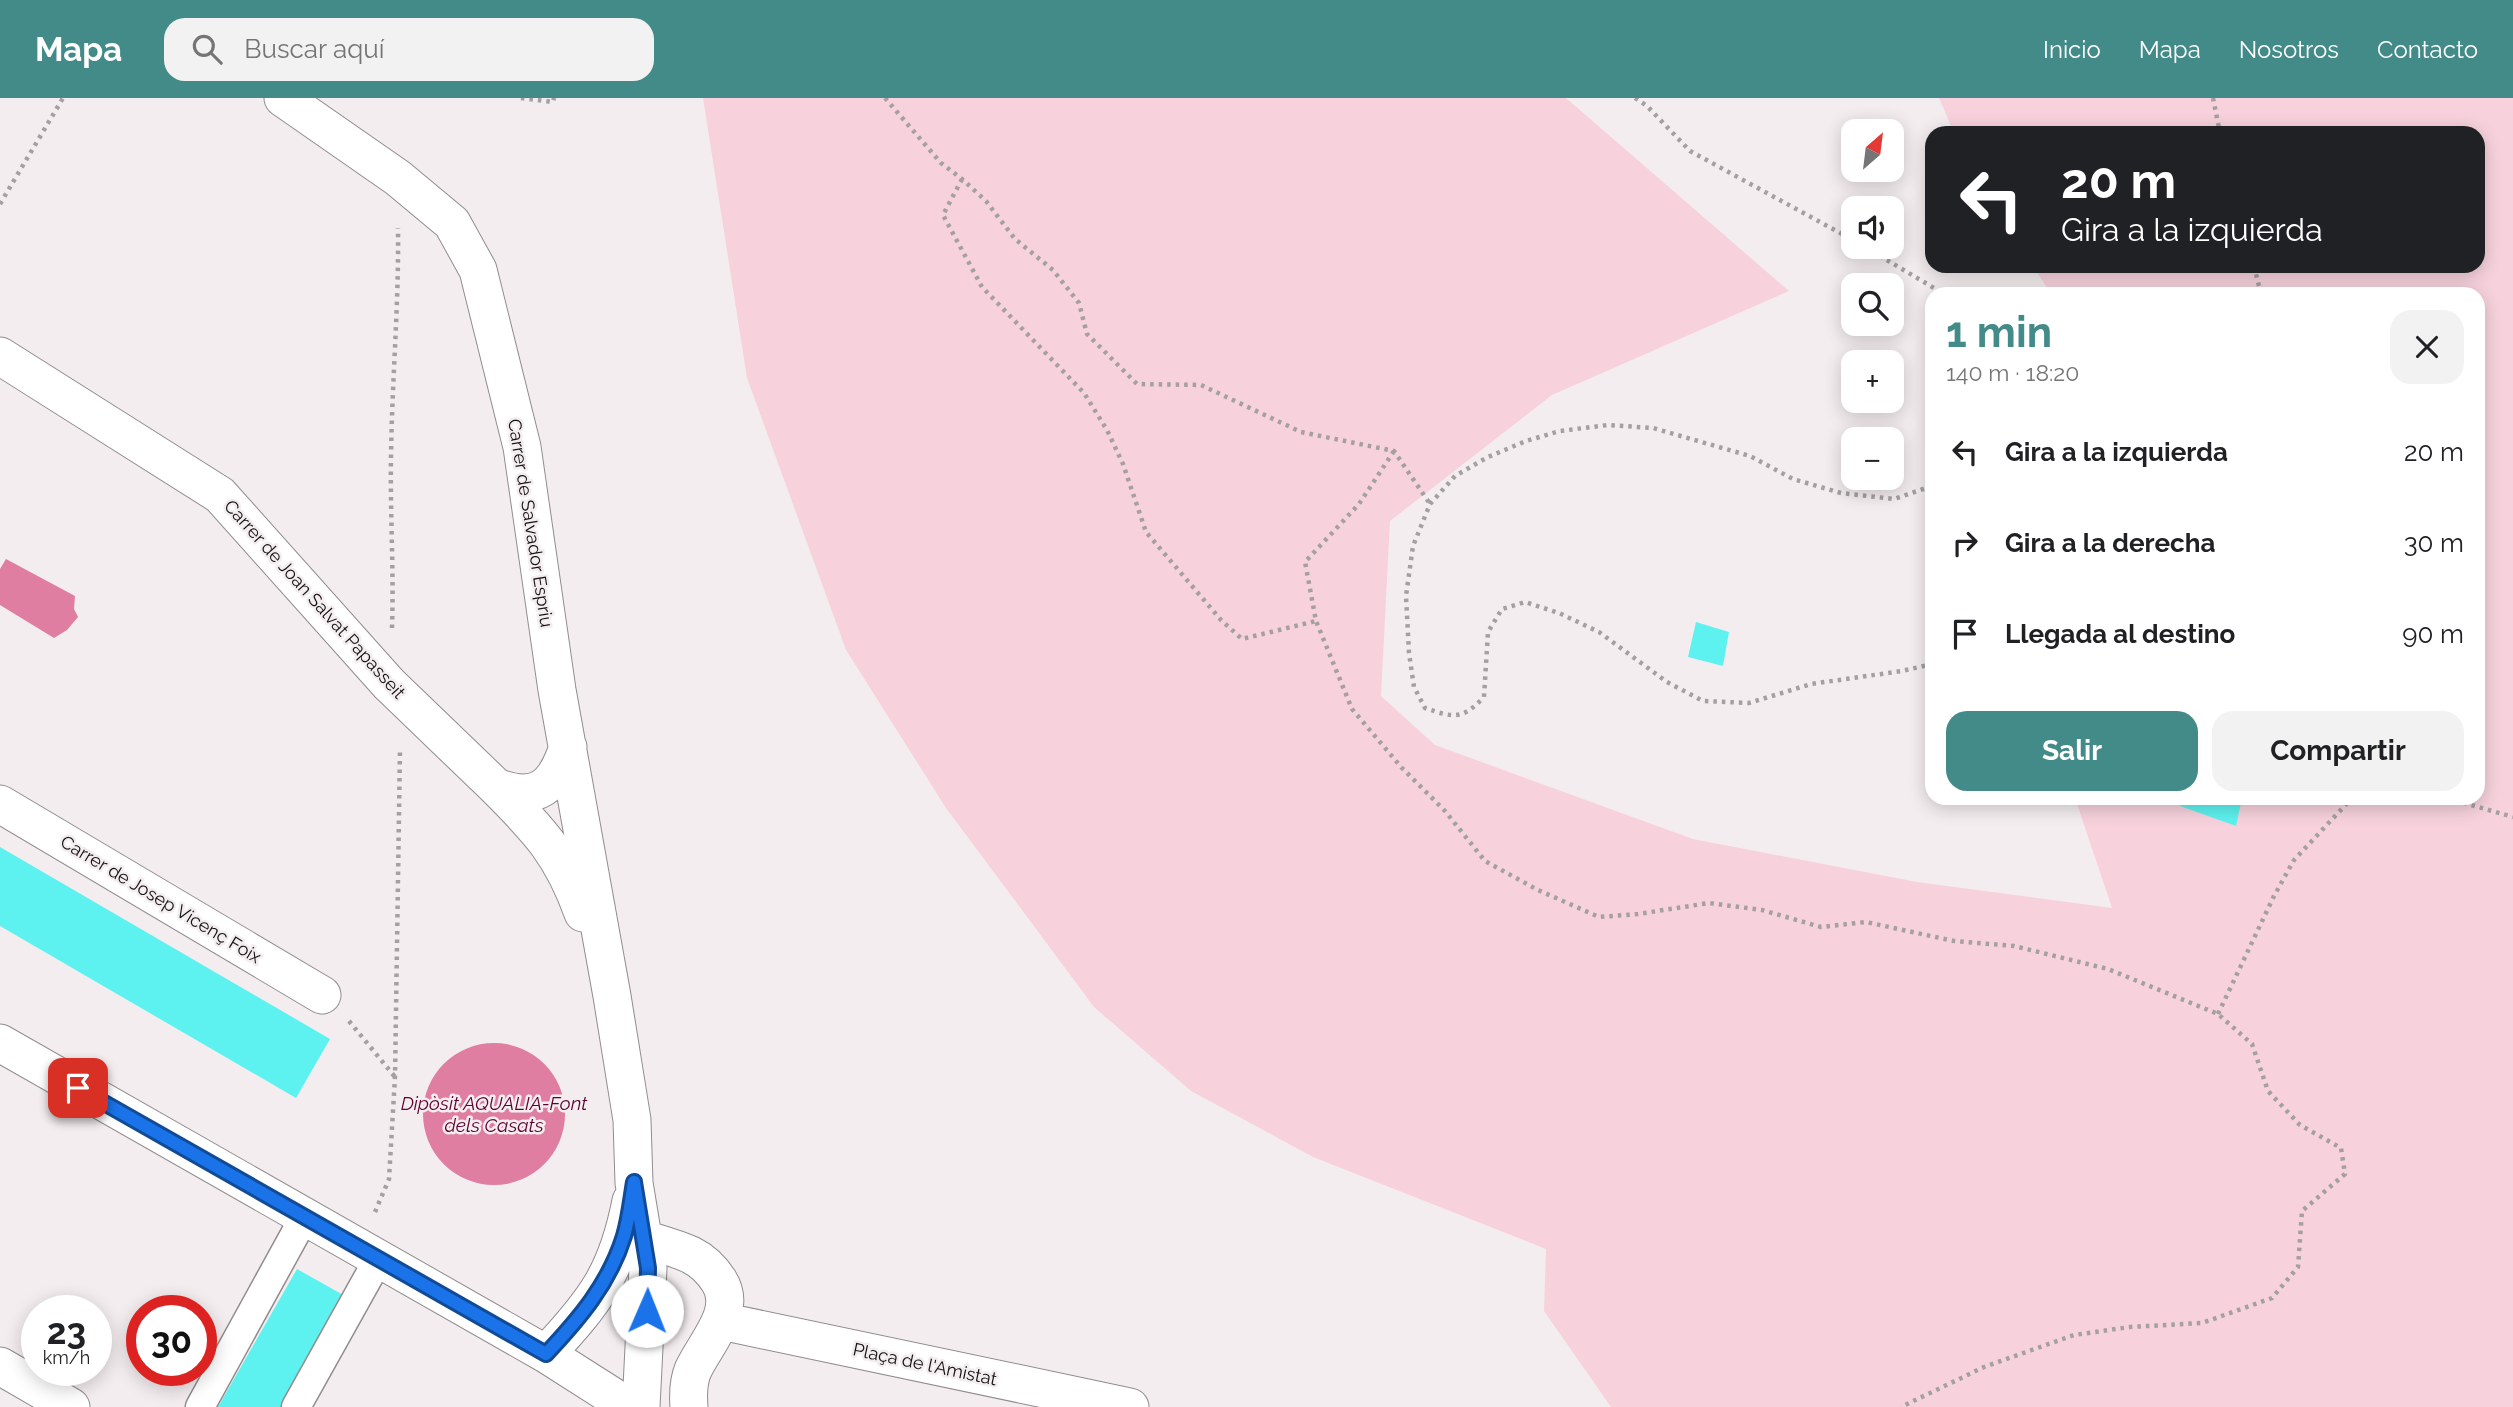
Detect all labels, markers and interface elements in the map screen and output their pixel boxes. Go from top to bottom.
search box [164,18,654,81]
text: Mapa [35,30,122,69]
icon: search [188,30,226,68]
text: Buscar aquí [244,34,384,64]
text: Inicio [2043,35,2101,64]
text: Mapa [2139,35,2201,64]
text: Nosotros [2239,35,2339,64]
text: Contacto [2377,35,2478,64]
north arrow [1841,119,1904,182]
map controls [1841,119,1904,490]
text: 20 m [2061,152,2176,209]
icon: left [1946,154,2037,245]
button: sound [1841,196,1904,259]
text: Gira a la izquierda [2061,211,2323,248]
button: search [1841,273,1904,336]
text: 1 min [1946,308,2052,357]
button: close [2390,310,2464,384]
button: + [1841,350,1904,413]
text: 140 m · 18:20 [1946,359,2079,386]
street label: Carrer de Salvador Espriu [504,417,558,629]
button: − [1841,427,1904,490]
icon: left [1946,433,1984,471]
text: Gira a la izquierda [2005,437,2228,467]
text: 20 m [2404,437,2464,467]
street label: Carrer de Joan Salvat Papasseit [220,495,410,703]
icon: right [1946,524,1984,562]
text: Gira a la derecha [2005,528,2215,558]
text: 30 m [2404,528,2464,558]
icon: arrive [1946,615,1984,653]
text: Llegada al destino [2005,619,2235,649]
text: 90 m [2402,619,2464,649]
button: Salir [1946,711,2198,791]
button: Compartir [2212,711,2464,791]
street label: Carrer de Josep Vicenç Foix [57,831,265,967]
pin [48,1058,108,1118]
icon: arrive [59,1069,97,1107]
water label: Dipòsit AQUALIA-Font dels Casats [401,1092,588,1136]
position arrow [610,1274,684,1348]
speed limit sign: 30 [126,1295,217,1386]
text: 23 [47,1311,86,1352]
street label: Plaça de l'Amistat [851,1338,999,1390]
text: km/h [43,1347,90,1368]

